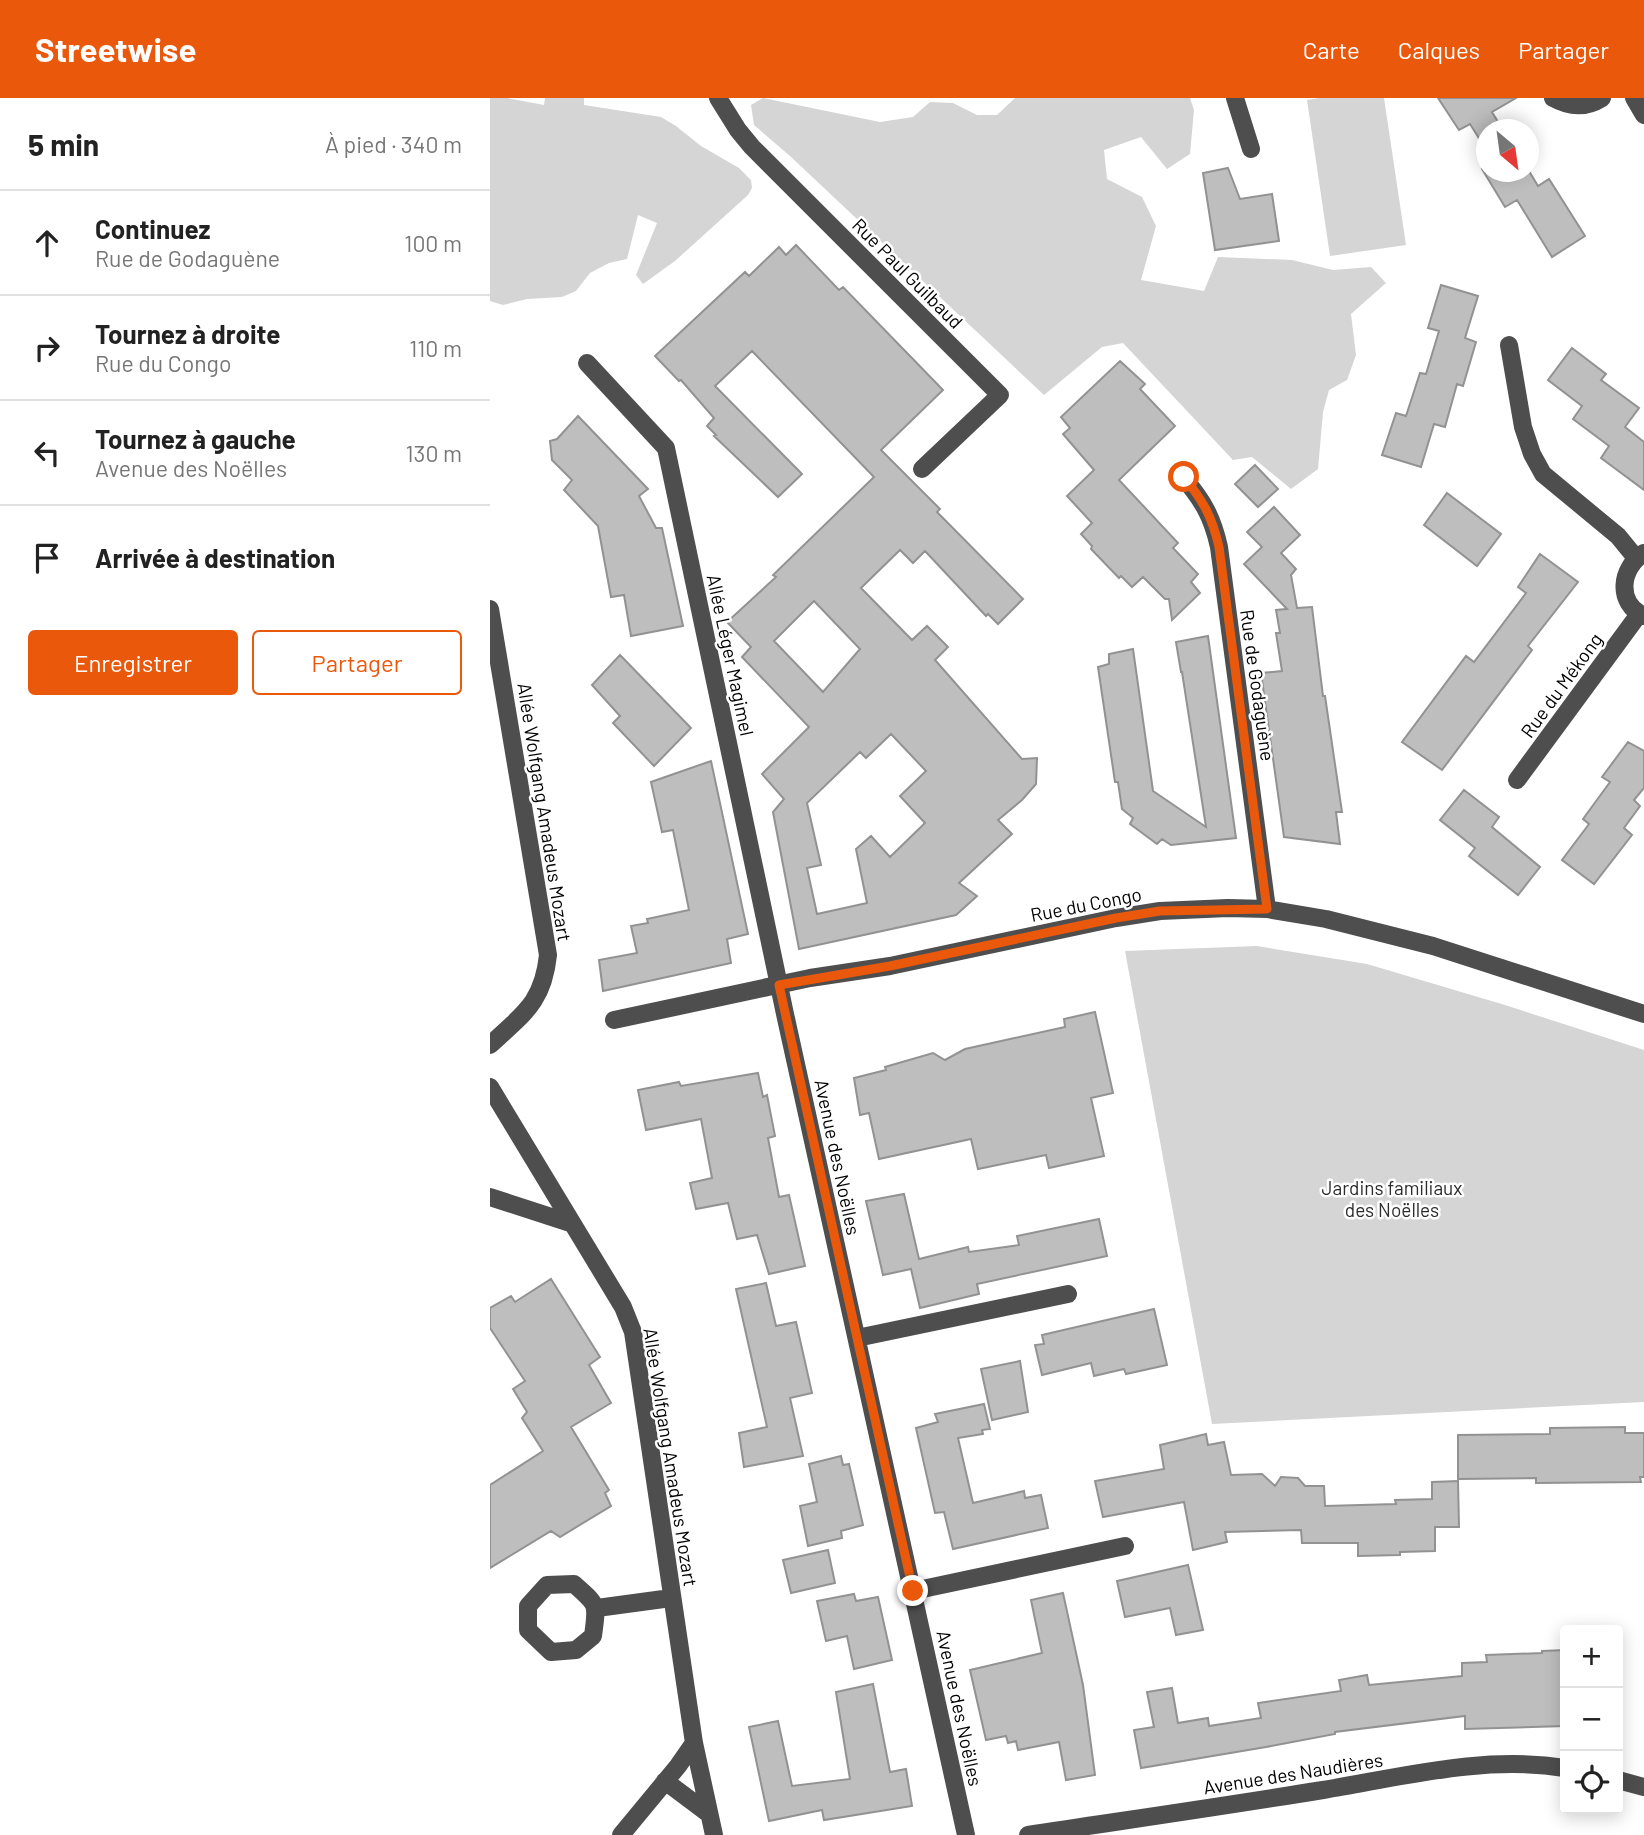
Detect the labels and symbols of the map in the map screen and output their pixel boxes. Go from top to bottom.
north arrow [1476,119,1539,182]
street label: Rue Paul Guilbaud [848,213,968,333]
route start [1168,461,1199,492]
street label: Allée Léger Magimel [703,572,759,738]
street label: Rue de Godaguène [1236,608,1280,762]
street label: Rue du Mékong [1515,628,1607,742]
street label: Allée Wolfgang Amadeus Mozart [513,681,577,943]
street label: Rue du Congo [1028,882,1144,926]
street label: Avenue des Noëlles [810,1077,866,1237]
park label: Jardins familiaux des Noëlles [1322,1176,1462,1221]
street label: Allée Wolfgang Amadeus Mozart [639,1326,703,1588]
route end [897,1575,928,1606]
street label: Avenue des Noëlles [932,1628,988,1788]
street label: Avenue des Naudières [1202,1747,1384,1799]

